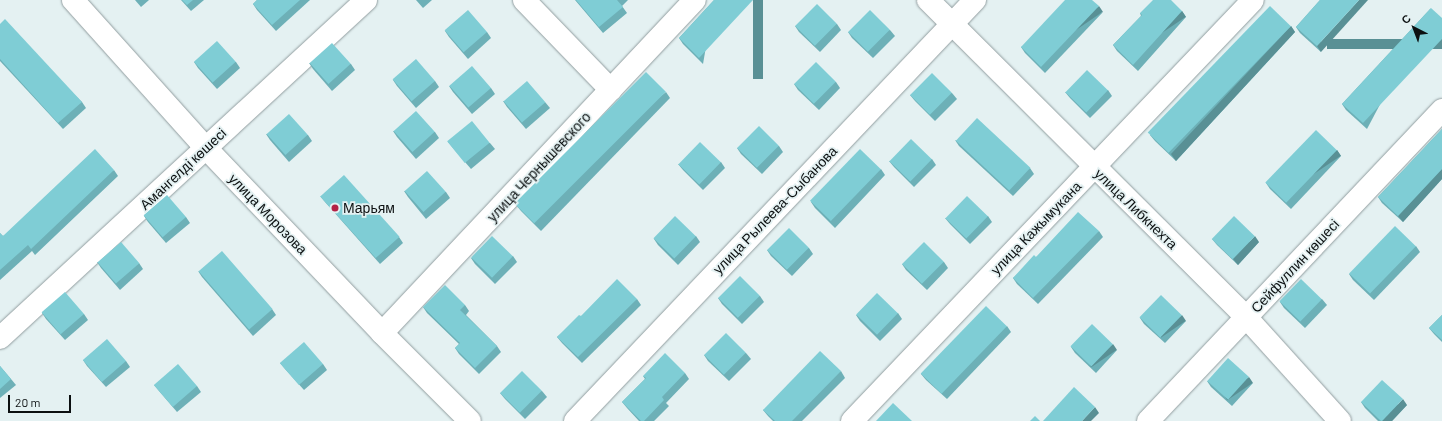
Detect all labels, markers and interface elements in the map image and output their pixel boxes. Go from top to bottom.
north arrow [1394,8,1434,48]
text: С [1398,11,1413,26]
street label: улица Чернышевского [484,109,594,225]
street label: Амангелді көшесі [136,125,230,213]
street label: улица Рылеева-Сыбанова [709,143,841,277]
street label: улица Либкнехта [1091,165,1181,253]
street label: улица Морозова [225,170,311,258]
street label: улица Кажымукана [987,178,1085,278]
place label: Марьям [343,200,395,216]
marker: Марьям [330,203,340,213]
street label: Сейфуллин көшесі [1247,216,1343,316]
scale bar [10,387,73,413]
text: 20 m [15,395,41,409]

